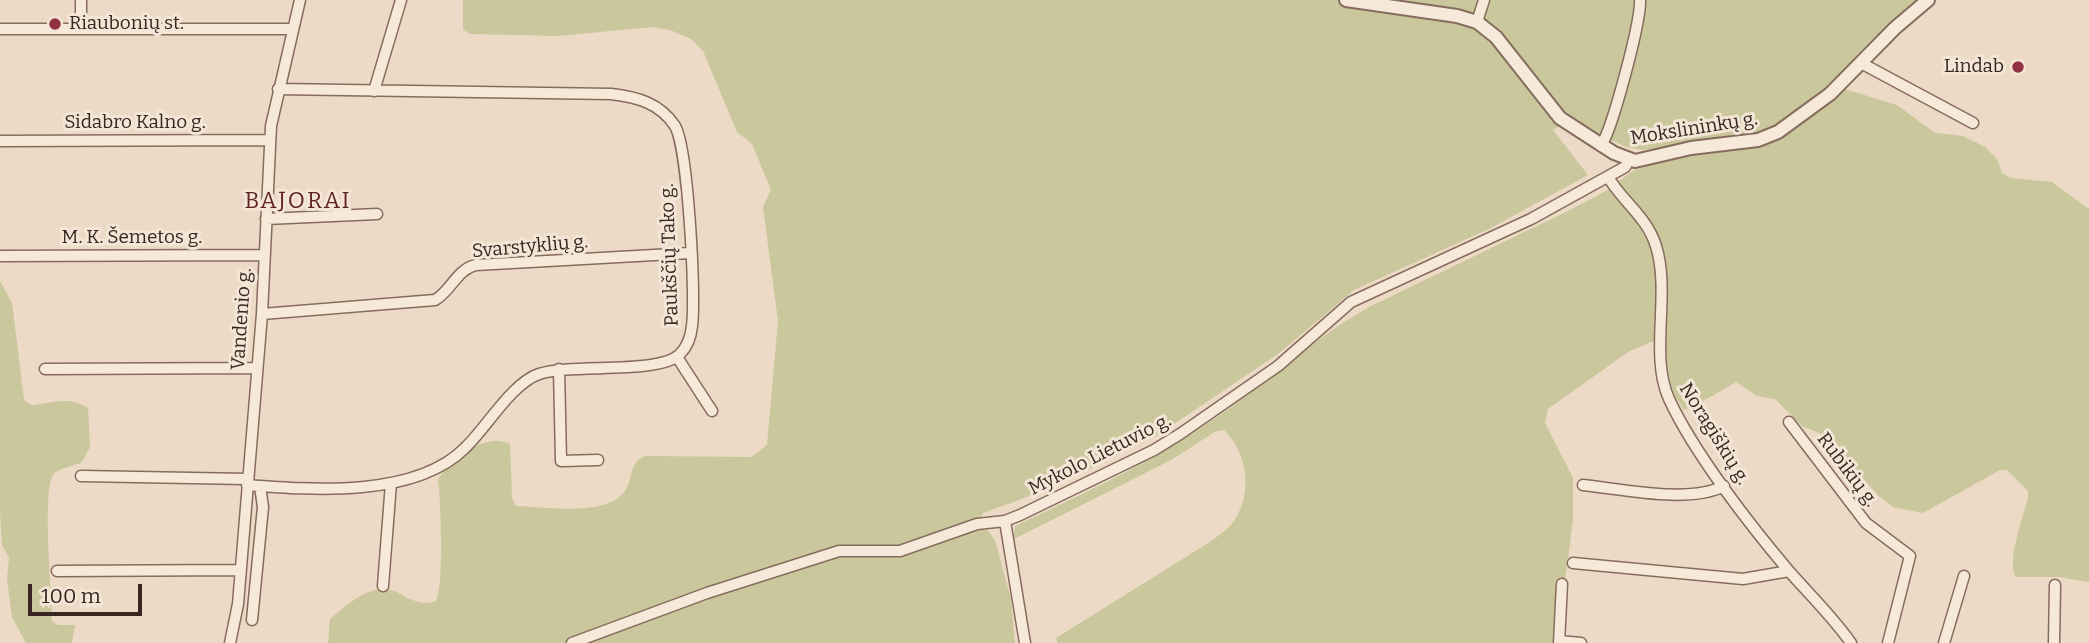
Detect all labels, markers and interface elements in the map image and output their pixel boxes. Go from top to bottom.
place label: Riaubonių st. [69,13,184,35]
marker: Riaubonių st. [47,16,63,32]
place label: Lindab [1944,56,2004,78]
marker: Lindab [2010,59,2026,75]
street label: Mokslininkų g. [1629,108,1759,150]
street label: Sidabro Kalno g. [64,112,206,134]
street label: Paukščių Tako g. [656,183,684,327]
district label: BAJORAI [245,188,351,216]
street label: M. K. Šemetos g. [62,227,202,249]
street label: Svarstyklių g. [471,231,589,263]
street label: Vandenio g. [227,267,257,371]
street label: Noragiškių g. [1674,379,1754,489]
street label: Mykolo Lietuvio g. [1025,409,1175,501]
street label: Rubikių g. [1812,428,1882,512]
scale bar [32,570,145,614]
text: 100 m [41,583,101,609]

